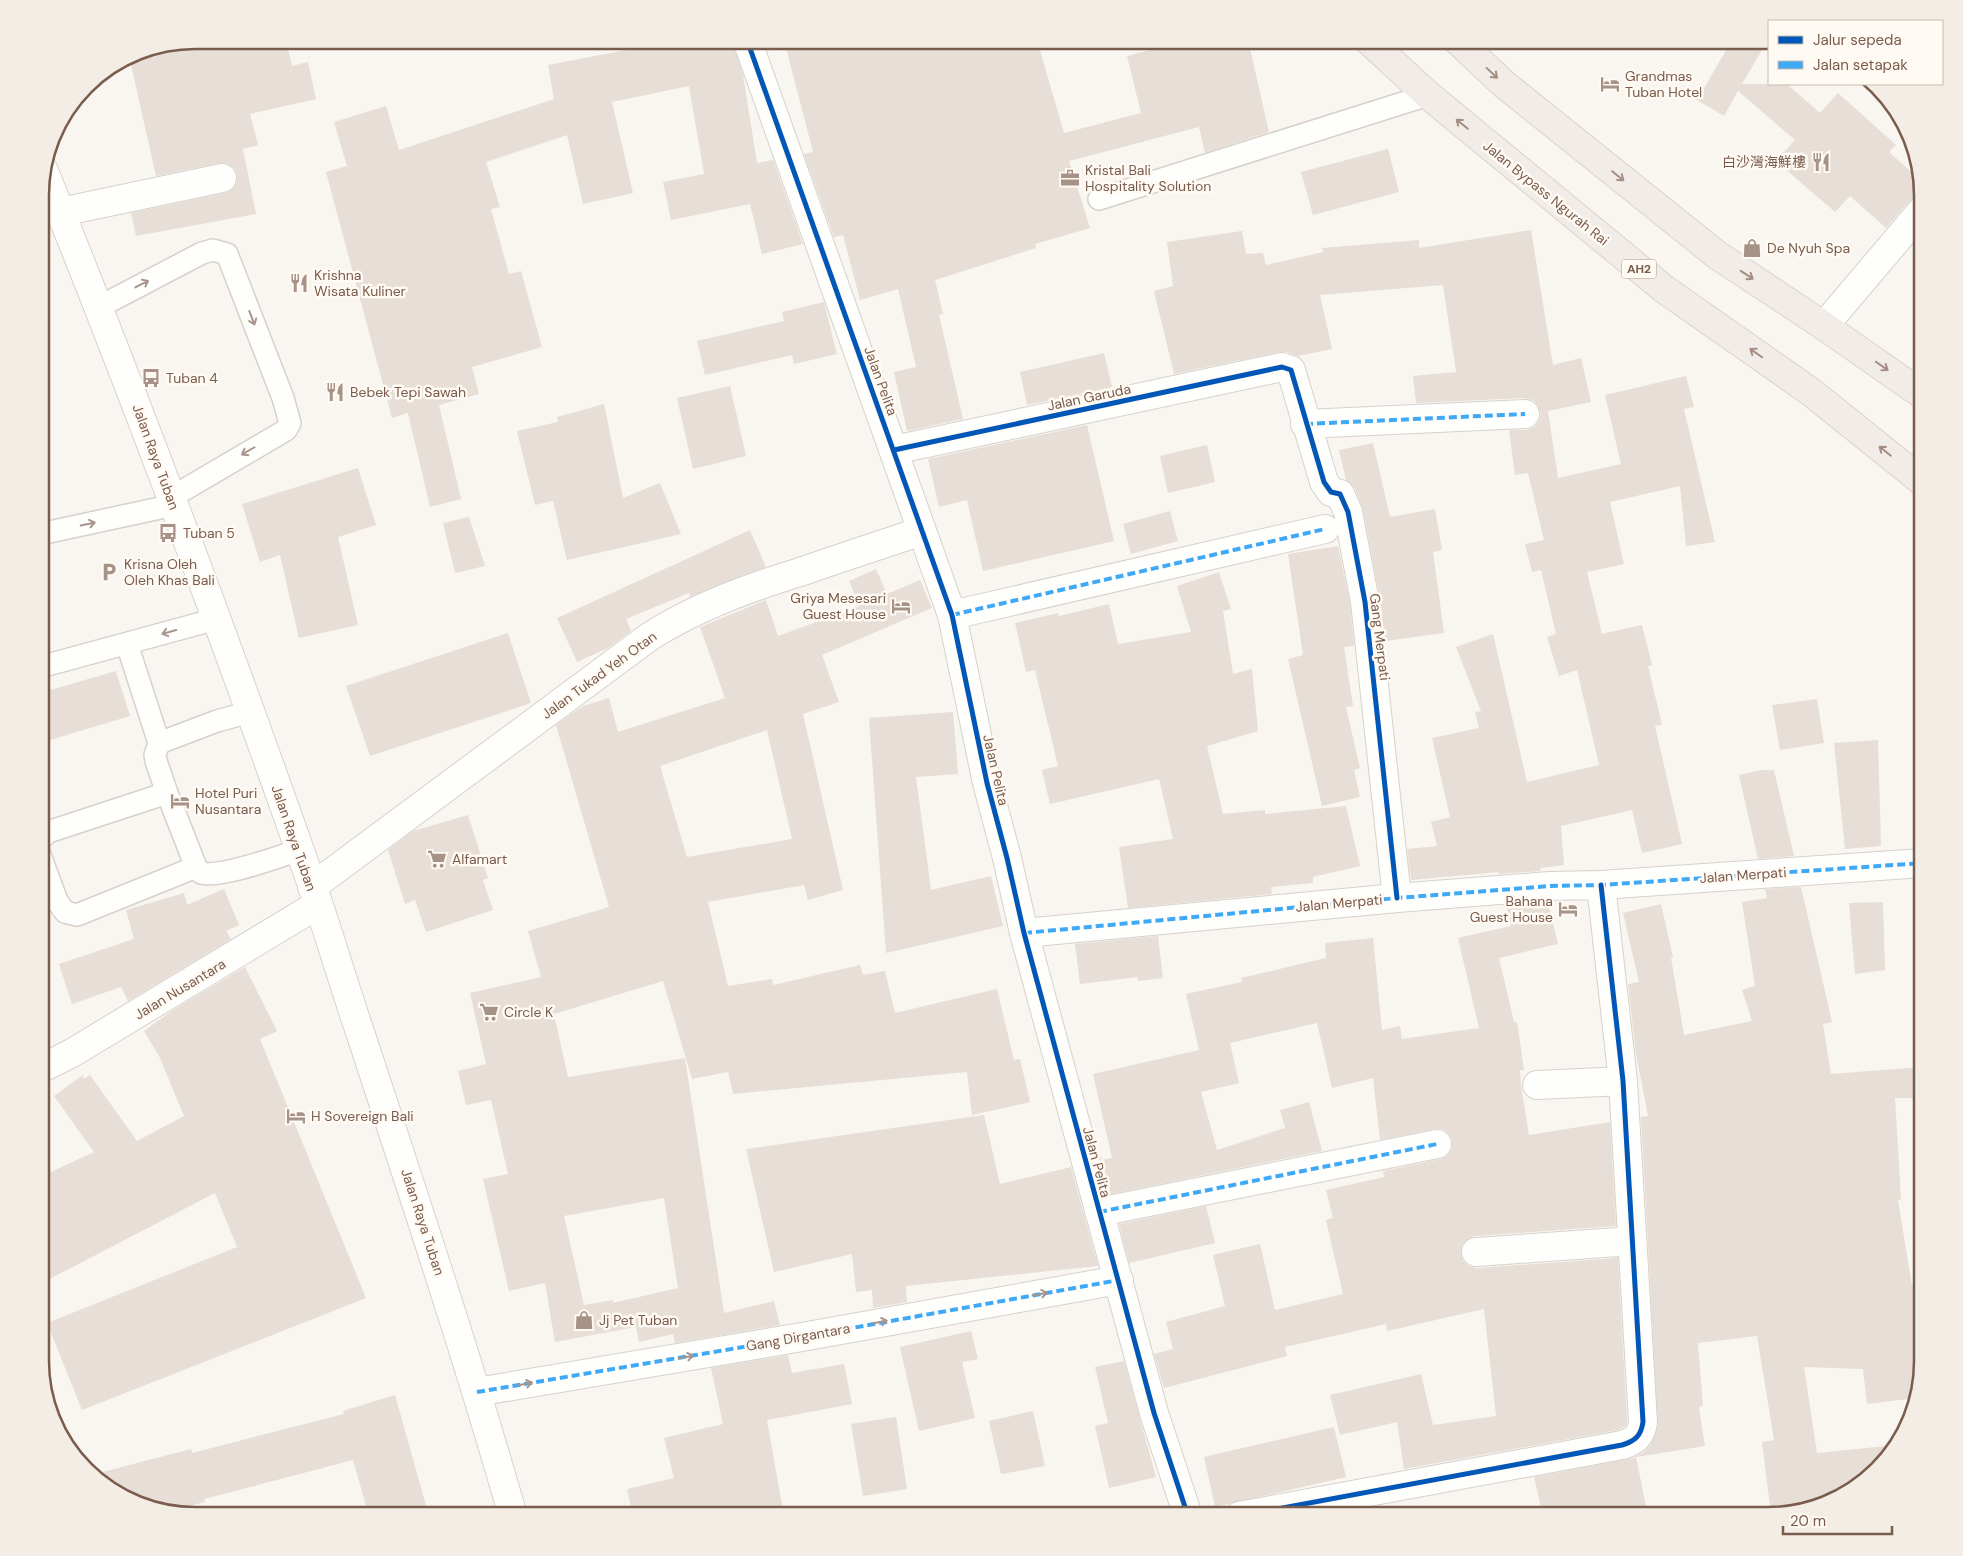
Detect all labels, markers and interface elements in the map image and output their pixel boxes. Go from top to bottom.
legend [1768,20,1943,85]
text: Jalur sepeda [1813,30,1902,50]
text: Jalan setapak [1813,55,1908,75]
one-way arrow [1486,67,1499,79]
place label: Grandmas Tuban Hotel [1625,67,1702,101]
hotel icon: Grandmas Tuban Hotel [1599,73,1621,95]
one-way arrow [1456,118,1469,129]
street label: Jalan Bypass Ngurah Rai [1479,137,1613,249]
restaurant icon: 白沙灣海鮮樓 [1810,151,1832,173]
place label: 白沙灣海鮮樓 [1722,153,1806,171]
place label: Kristal Bali Hospitality Solution [1085,161,1211,195]
office icon: Kristal Bali Hospitality Solution [1059,167,1081,189]
one-way arrow [1611,170,1624,181]
shop icon: De Nyuh Spa [1741,237,1763,259]
place label: De Nyuh Spa [1767,239,1850,257]
road number: AH2 [1622,260,1656,278]
place label: Krishna Wisata Kuliner [314,266,406,300]
one-way arrow [1740,270,1754,280]
restaurant icon: Krishna Wisata Kuliner [288,272,310,294]
one-way arrow [134,279,149,288]
one-way arrow [248,310,258,325]
street label: Jalan Pelita [860,344,902,418]
one-way arrow [1749,348,1763,358]
one-way arrow [1874,361,1888,371]
bus stop icon: Tuban 4 [140,367,162,389]
place label: Tuban 4 [166,369,218,387]
street label: Jalan Garuda [1046,379,1132,415]
restaurant icon: Bebek Tepi Sawah [324,381,346,403]
place label: Bebek Tepi Sawah [350,383,466,401]
street label: Jalan Raya Tuban [129,402,183,512]
one-way arrow [242,446,256,456]
one-way arrow [1879,446,1892,457]
one-way arrow [80,518,96,528]
bus stop icon: Tuban 5 [157,522,179,544]
place label: Tuban 5 [183,524,235,542]
place label: Krisna Oleh Oleh Khas Bali [124,555,215,589]
parking icon: Krisna Oleh Oleh Khas Bali [98,561,120,583]
place label: Griya Mesesari Guest House [790,589,886,623]
street label: Gang Merpati [1366,592,1394,682]
hotel icon: Griya Mesesari Guest House [890,595,912,617]
one-way arrow [162,627,178,637]
street label: Jalan Tukad Yeh Otan [538,627,660,723]
street label: Jalan Pelita [979,733,1013,807]
street label: Jalan Raya Tuban [267,783,321,893]
place label: Hotel Puri Nusantara [195,784,261,818]
hotel icon: Hotel Puri Nusantara [169,790,191,812]
supermarket icon: Alfamart [426,848,448,870]
place label: Alfamart [452,850,507,868]
street label: Jalan Merpati [1699,863,1787,887]
street label: Jalan Merpati [1295,890,1383,916]
place label: Bahana Guest House [1470,892,1553,926]
hotel icon: Bahana Guest House [1557,898,1579,920]
street label: Jalan Nusantara [131,955,229,1023]
supermarket icon: Circle K [478,1001,500,1023]
place label: Circle K [504,1003,553,1021]
hotel icon: H Sovereign Bali [285,1105,307,1127]
place label: H Sovereign Bali [311,1107,414,1125]
street label: Jalan Pelita [1079,1125,1115,1199]
street label: Jalan Raya Tuban [397,1166,449,1278]
one-way arrow [1032,1289,1048,1299]
shop icon: Jj Pet Tuban [573,1309,595,1331]
place label: Jj Pet Tuban [599,1311,677,1329]
one-way arrow [872,1317,888,1327]
street label: Gang Dirgantara [745,1319,851,1355]
one-way arrow [677,1351,693,1361]
one-way arrow [517,1378,533,1388]
scale bar [1783,1504,1892,1536]
text: 20 m [1790,1511,1826,1531]

